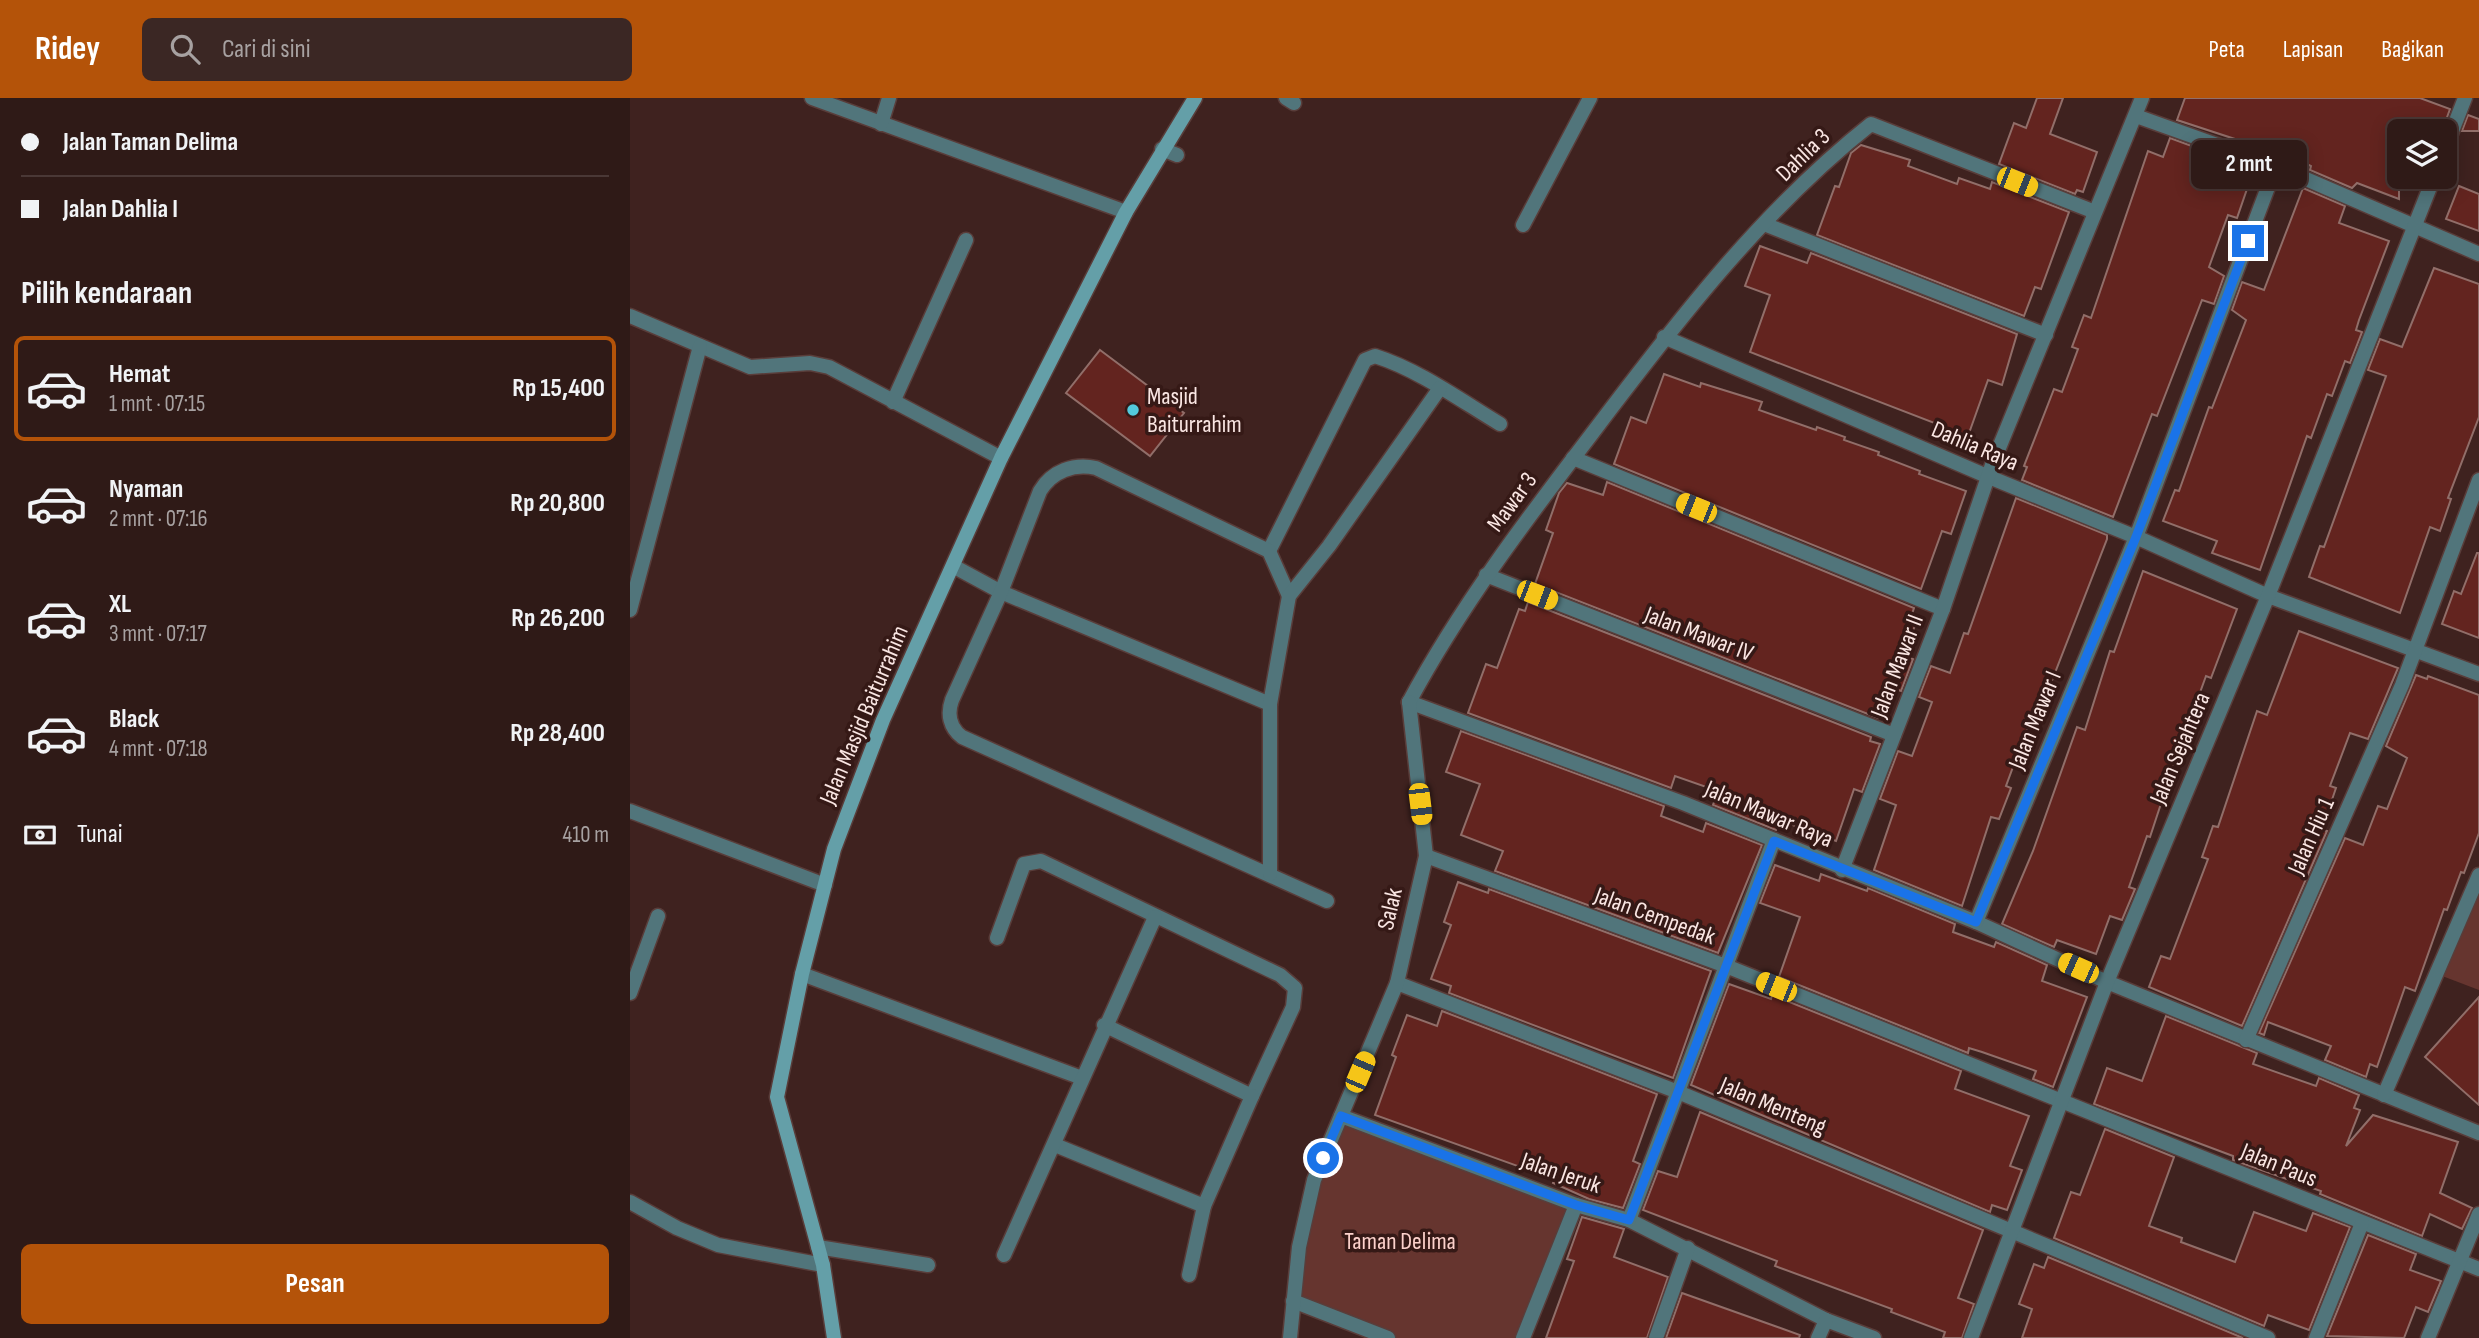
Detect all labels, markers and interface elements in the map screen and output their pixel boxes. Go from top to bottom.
search box [142,18,632,81]
text: Ridey [35,29,100,69]
icon: search [166,30,204,68]
text: Cari di sini [222,34,310,65]
text: Peta [2209,35,2245,64]
text: Lapisan [2283,35,2343,64]
text: Bagikan [2381,35,2444,64]
map controls [2387,119,2457,189]
button: layers [2387,119,2457,189]
street label: Dahlia 3 [1770,122,1836,188]
text: Jalan Taman Delima [63,127,238,158]
callout: 2 mnt [2190,139,2306,188]
text: 2 mnt [2226,150,2272,178]
car [1994,164,2041,200]
text: Jalan Dahlia I [63,194,178,225]
route end [2232,225,2264,257]
text: Pilih kendaraan [21,274,192,313]
icon: car [25,357,88,420]
text: Hemat [109,359,170,390]
text: Rp 15,400 [512,373,605,404]
place label: Masjid Baiturrahim [1147,382,1242,439]
text: 1 mnt · 07:15 [109,390,205,418]
marker: Masjid Baiturrahim [1125,402,1141,418]
street label: Dahlia Raya [1927,415,2023,477]
street label: Mawar 3 [1481,467,1543,537]
icon: car [25,472,88,535]
text: Nyaman [109,474,183,505]
text: Rp 20,800 [510,488,605,519]
car [1673,490,1720,526]
text: 2 mnt · 07:16 [109,505,208,533]
car [1514,578,1561,612]
icon: car [25,587,88,650]
text: XL [109,589,131,620]
street label: Jalan Mawar IV [1640,600,1758,668]
text: Rp 26,200 [511,603,605,634]
street label: Jalan Mawar II [1864,610,1930,723]
text: 3 mnt · 07:17 [109,620,207,648]
street label: Jalan Masjid Baiturrahim [813,621,915,810]
street label: Jalan Mawar I [2002,667,2068,774]
street label: Jalan Sejahtera [2143,688,2216,809]
icon: car [25,702,88,765]
text: Black [109,704,159,735]
text: Rp 28,400 [510,718,605,749]
text: 4 mnt · 07:18 [109,735,208,763]
street label: Jalan Mawar Raya [1700,774,1837,854]
car [1408,782,1433,826]
street label: Jalan Hiu 1 [2281,793,2341,880]
icon: cash [21,816,59,854]
text: Tunai [77,819,123,850]
text: 410 m [563,821,609,849]
street label: Jalan Cempedak [1590,880,1719,951]
street label: Salak [1371,885,1409,933]
car [2055,950,2102,986]
car [1753,969,1800,1005]
car [1343,1049,1378,1095]
street label: Jalan Menteng [1714,1070,1831,1141]
street label: Jalan Paus [2236,1136,2321,1193]
route start [1307,1142,1339,1174]
street label: Jalan Jeruk [1516,1146,1605,1200]
park label: Taman Delima [1344,1227,1456,1256]
button: Pesan [21,1244,609,1324]

